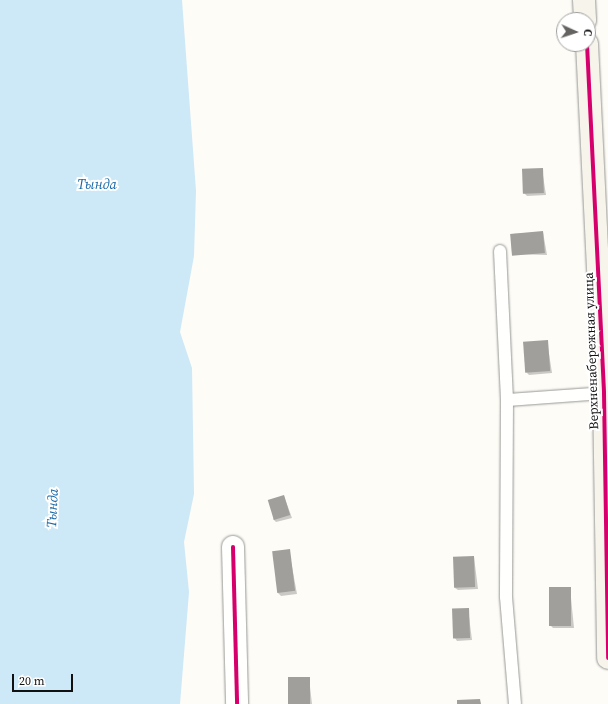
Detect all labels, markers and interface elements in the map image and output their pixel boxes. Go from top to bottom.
north arrow [556,12,596,52]
text: С [580,29,595,36]
water label: Тында [77,176,117,192]
street label: Верхненабережная улица [581,272,603,430]
water label: Тында [43,488,61,528]
scale bar [14,666,75,692]
text: 20 m [19,673,45,689]

